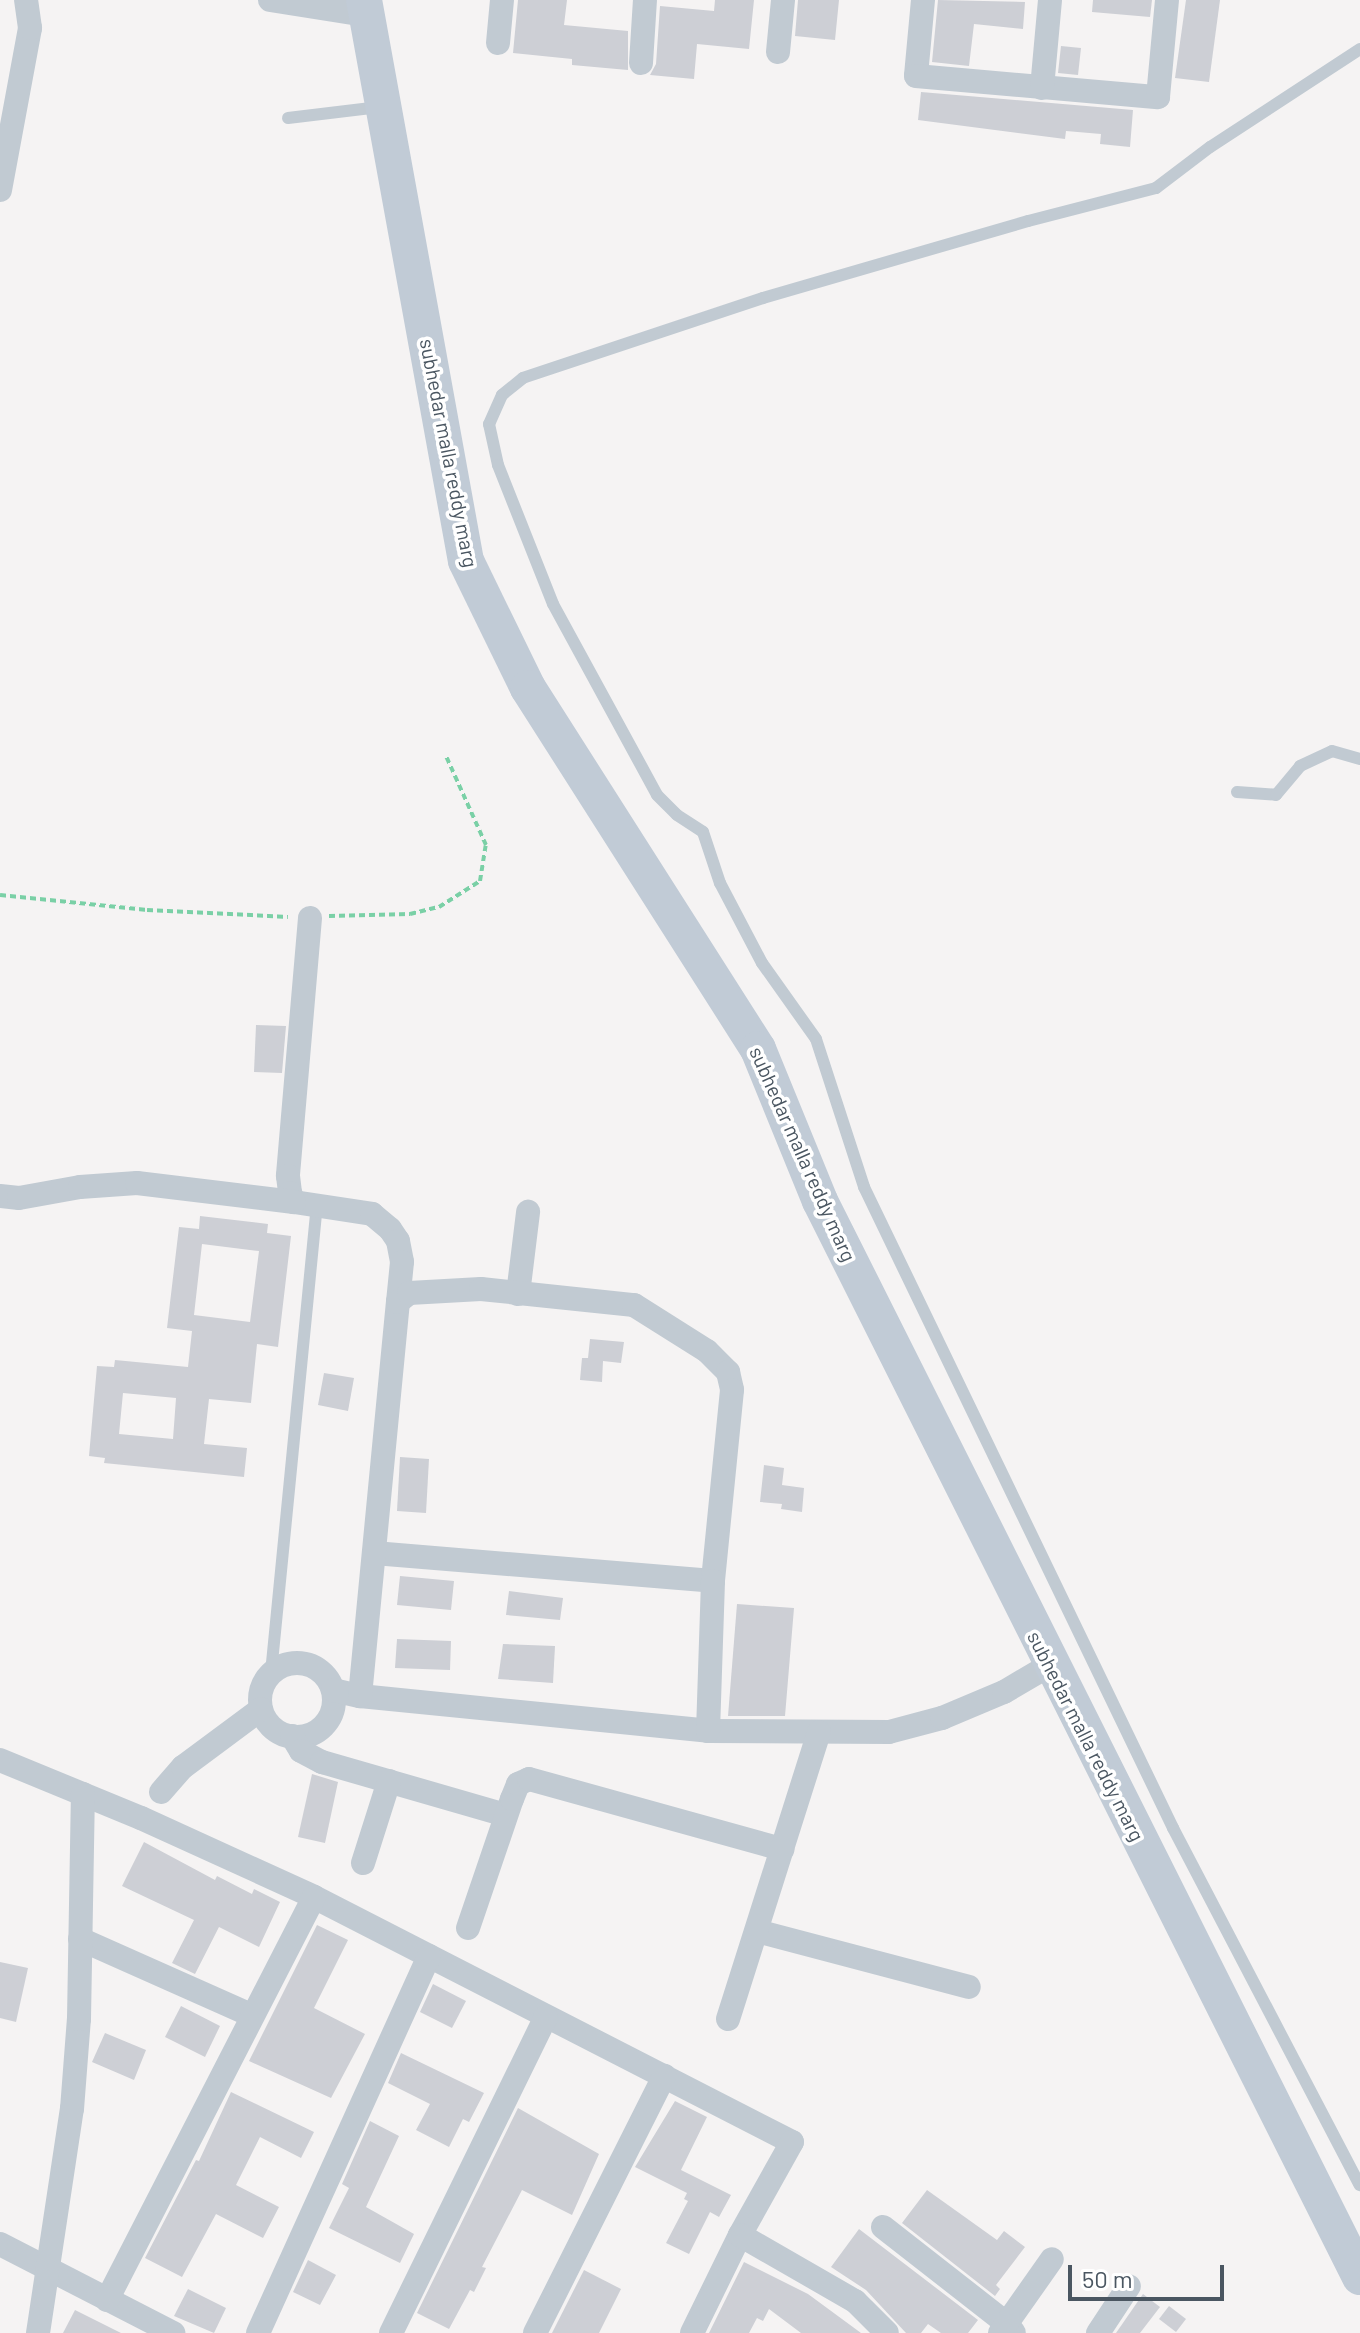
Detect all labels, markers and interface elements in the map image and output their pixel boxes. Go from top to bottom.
street label: subhedar malla reddy marg [415,337,483,569]
street label: subhedar malla reddy marg [745,1043,861,1265]
street label: subhedar malla reddy marg [1023,1627,1149,1845]
scale bar [1072,2249,1228,2299]
text: 50 m [1082,2264,1133,2293]

